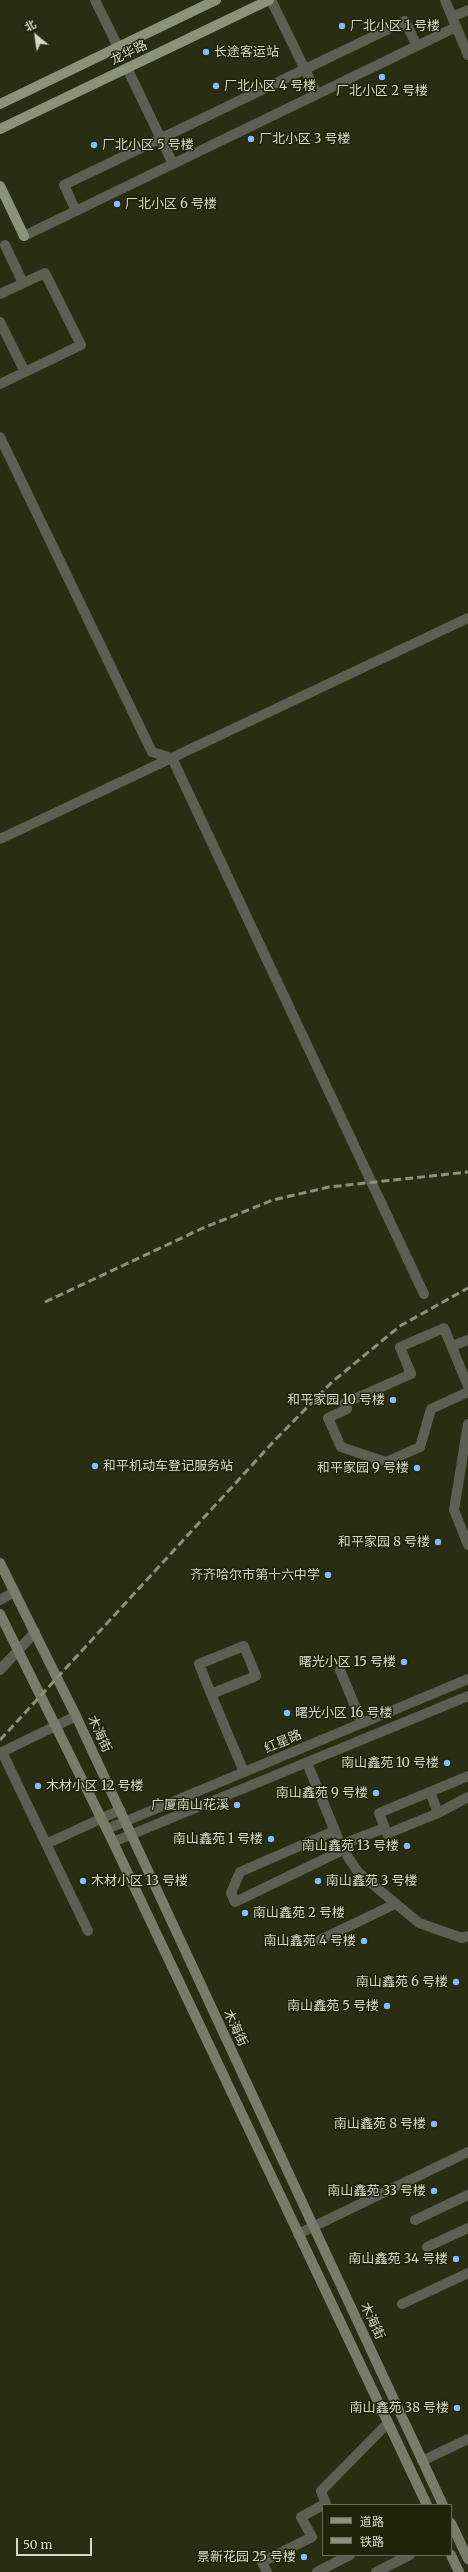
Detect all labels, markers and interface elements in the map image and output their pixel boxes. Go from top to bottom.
north arrow [16,16,56,56]
text: 北 [22,17,38,34]
place label: 厂北小区 1 号楼 [350,18,440,34]
marker: 厂北小区 1 号楼 [337,21,347,31]
street label: 龙华路 [108,37,150,69]
place label: 长途客运站 [214,44,279,60]
marker: 长途客运站 [201,47,211,57]
marker: 厂北小区 2 号楼 [377,72,387,82]
place label: 厂北小区 4 号楼 [224,78,316,94]
marker: 厂北小区 4 号楼 [211,81,221,91]
place label: 厂北小区 2 号楼 [336,83,428,99]
place label: 厂北小区 3 号楼 [259,131,351,147]
marker: 厂北小区 3 号楼 [246,134,256,144]
place label: 厂北小区 5 号楼 [102,137,194,153]
marker: 厂北小区 5 号楼 [89,140,99,150]
place label: 厂北小区 6 号楼 [125,196,217,212]
marker: 厂北小区 6 号楼 [112,199,122,209]
place label: 和平家园 10 号楼 [287,1392,385,1408]
marker: 和平家园 10 号楼 [388,1395,398,1405]
place label: 和平机动车登记服务站 [103,1458,233,1474]
place label: 和平家园 9 号楼 [317,1460,409,1476]
marker: 和平机动车登记服务站 [90,1461,100,1471]
marker: 和平家园 9 号楼 [412,1463,422,1473]
place label: 和平家园 8 号楼 [338,1534,430,1550]
marker: 和平家园 8 号楼 [433,1537,443,1547]
place label: 齐齐哈尔市第十六中学 [190,1567,320,1583]
marker: 齐齐哈尔市第十六中学 [323,1570,333,1580]
place label: 曙光小区 15 号楼 [299,1654,396,1670]
marker: 曙光小区 15 号楼 [399,1657,409,1667]
place label: 曙光小区 16 号楼 [295,1705,392,1721]
marker: 曙光小区 16 号楼 [282,1708,292,1718]
street label: 木海街 [84,1713,114,1755]
street label: 红星路 [262,1727,304,1757]
place label: 南山鑫苑 10 号楼 [341,1755,439,1771]
marker: 南山鑫苑 10 号楼 [442,1758,452,1768]
place label: 木材小区 12 号楼 [46,1778,144,1794]
marker: 木材小区 12 号楼 [33,1781,43,1791]
place label: 南山鑫苑 9 号楼 [276,1785,368,1801]
marker: 南山鑫苑 9 号楼 [371,1788,381,1798]
place label: 广厦南山花溪 [151,1797,229,1813]
marker: 广厦南山花溪 [232,1800,242,1810]
place label: 南山鑫苑 1 号楼 [173,1831,263,1847]
marker: 南山鑫苑 1 号楼 [266,1834,276,1844]
place label: 南山鑫苑 13 号楼 [302,1838,399,1854]
marker: 南山鑫苑 13 号楼 [402,1841,412,1851]
place label: 木材小区 13 号楼 [91,1873,188,1889]
place label: 南山鑫苑 3 号楼 [326,1873,418,1889]
marker: 木材小区 13 号楼 [78,1876,88,1886]
marker: 南山鑫苑 3 号楼 [313,1876,323,1886]
place label: 南山鑫苑 2 号楼 [253,1905,345,1921]
marker: 南山鑫苑 2 号楼 [240,1908,250,1918]
place label: 南山鑫苑 4 号楼 [264,1933,356,1949]
marker: 南山鑫苑 4 号楼 [359,1936,369,1946]
place label: 南山鑫苑 6 号楼 [356,1974,448,1990]
marker: 南山鑫苑 6 号楼 [451,1977,461,1987]
place label: 南山鑫苑 5 号楼 [287,1998,379,2014]
marker: 南山鑫苑 5 号楼 [382,2001,392,2011]
street label: 木海街 [220,2007,250,2049]
place label: 南山鑫苑 8 号楼 [334,2116,426,2132]
marker: 南山鑫苑 8 号楼 [429,2119,439,2129]
place label: 南山鑫苑 33 号楼 [328,2183,426,2199]
marker: 南山鑫苑 33 号楼 [429,2186,439,2196]
place label: 南山鑫苑 34 号楼 [349,2251,448,2267]
marker: 南山鑫苑 34 号楼 [451,2254,461,2264]
street label: 木海街 [357,2300,387,2342]
place label: 南山鑫苑 38 号楼 [350,2400,449,2416]
marker: 南山鑫苑 38 号楼 [452,2403,462,2413]
legend [322,2504,452,2556]
text: 道路 [360,2514,384,2529]
scale bar [18,2530,94,2556]
text: 铁路 [360,2534,384,2549]
text: 50 m [23,2537,52,2552]
place label: 景新花园 25 号楼 [197,2549,296,2565]
marker: 景新花园 25 号楼 [299,2552,309,2562]

